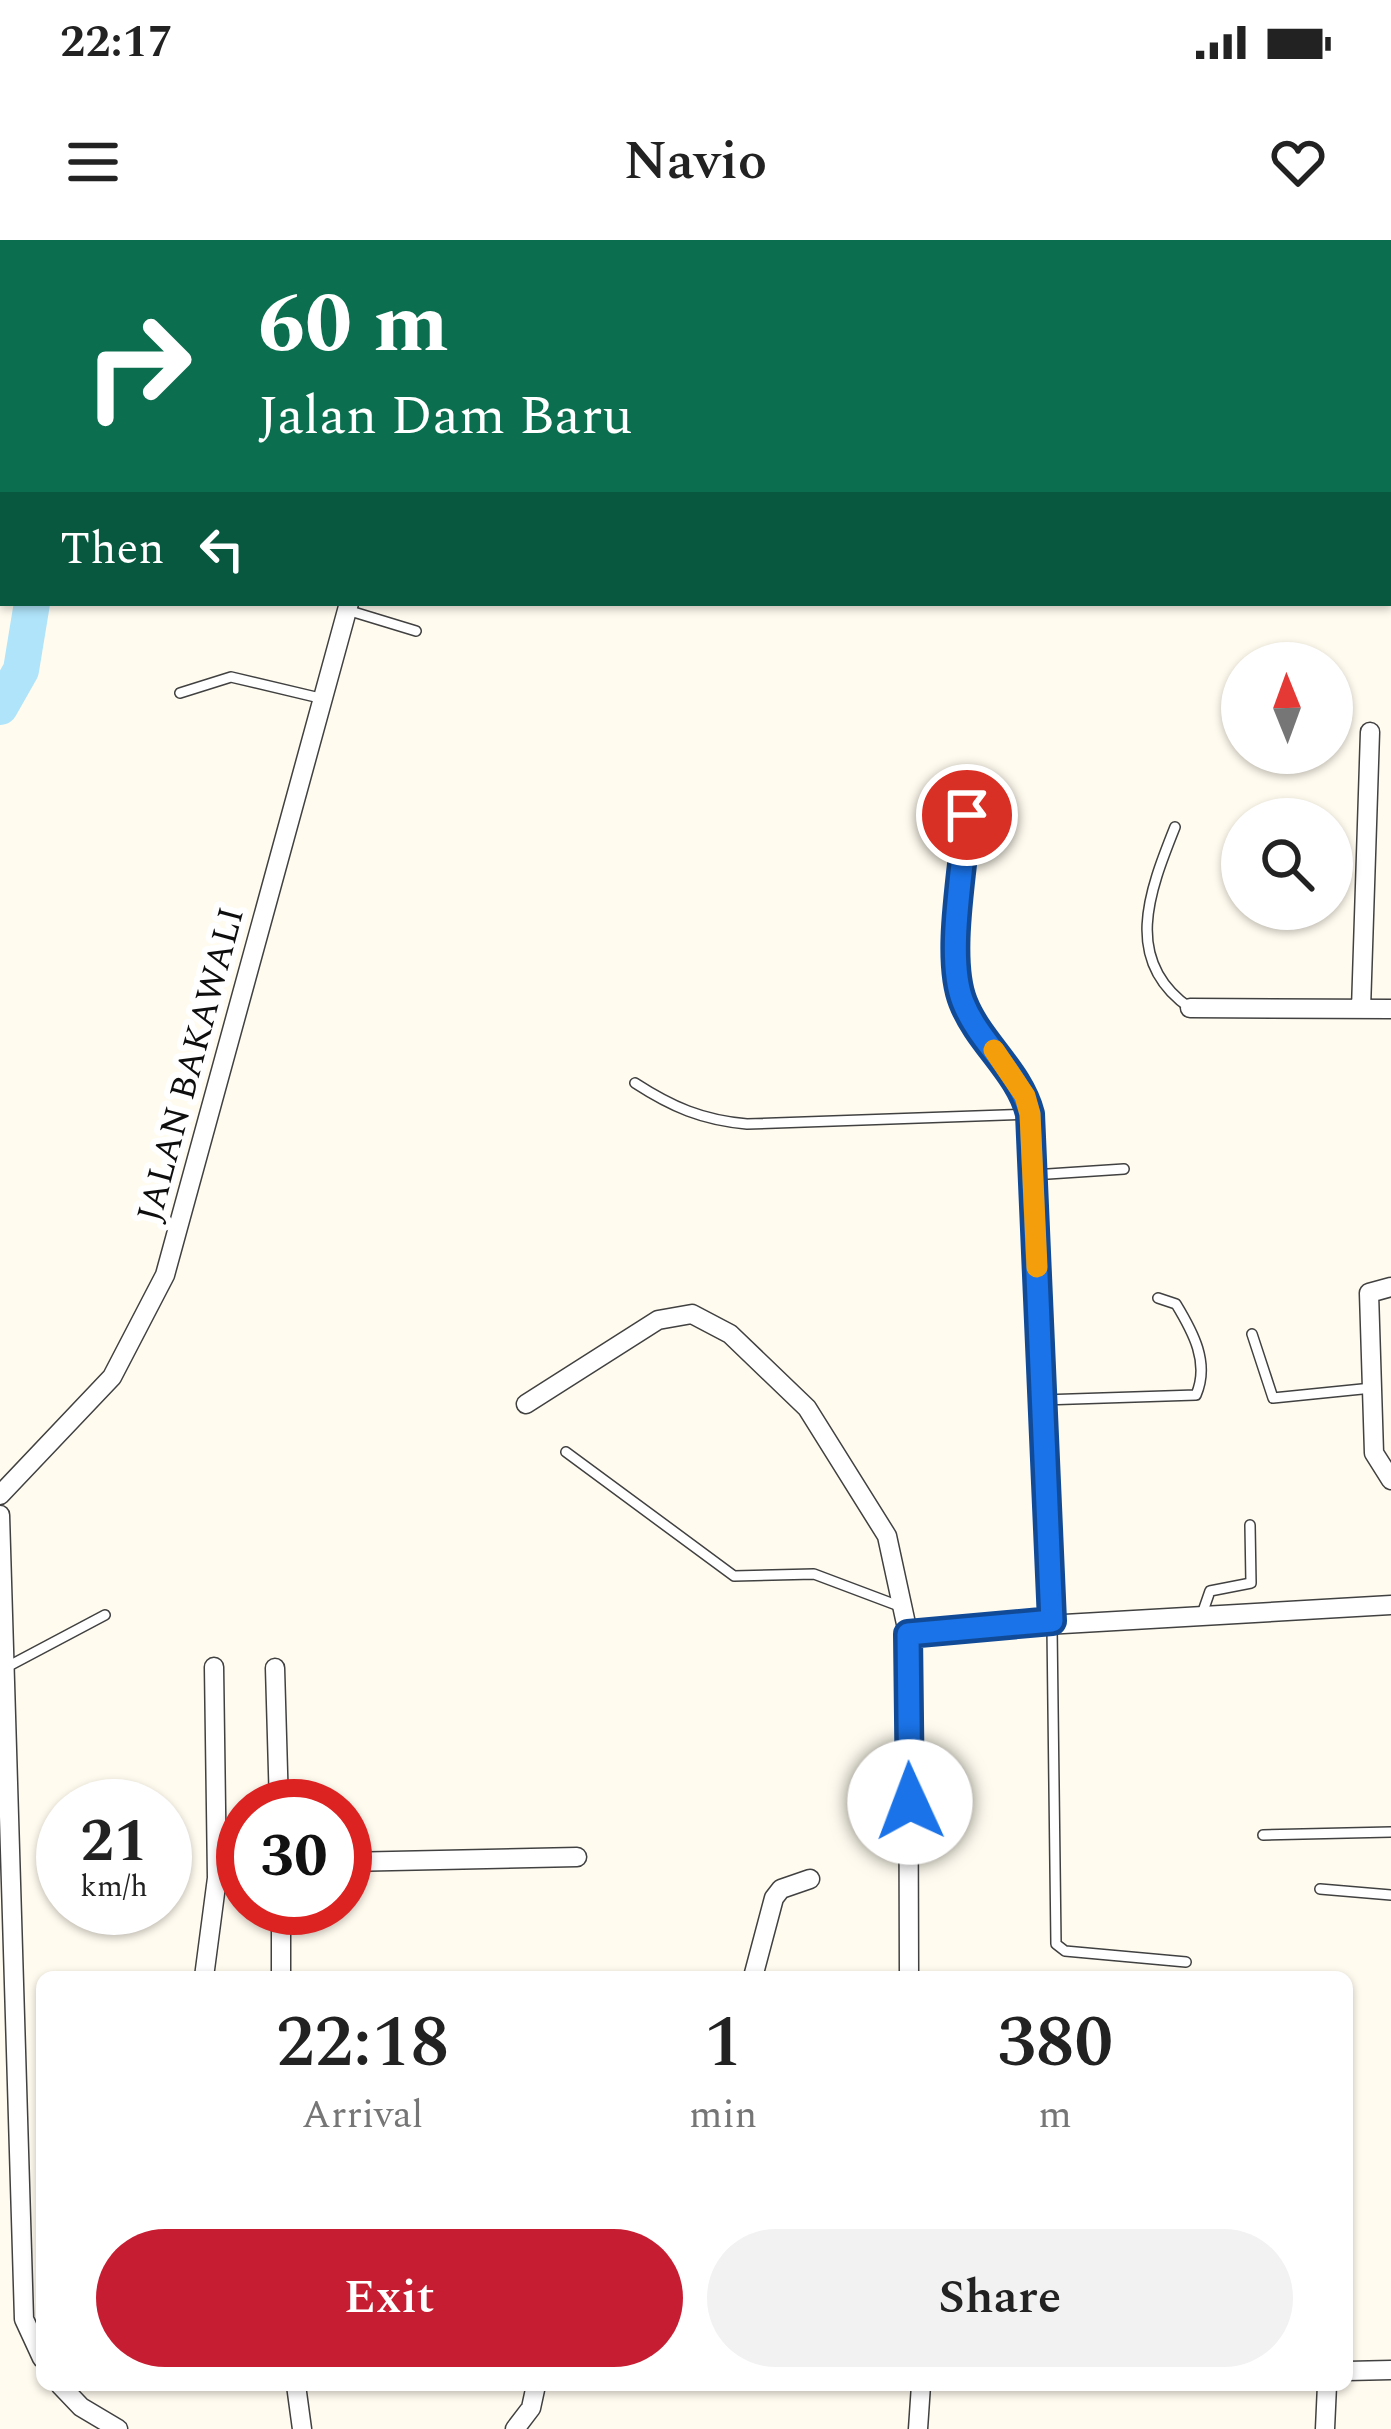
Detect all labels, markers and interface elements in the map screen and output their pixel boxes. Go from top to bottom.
text: 22:17 [60,8,173,77]
text: Navio [624,121,767,203]
icon: menu [60,129,126,195]
icon: heart [1265,129,1331,195]
text: 60 m [258,261,449,389]
icon: right [60,288,216,444]
text: Jalan Dam Baru [258,376,633,458]
text: Then [60,515,165,584]
icon: left [189,516,255,582]
north arrow [1221,642,1353,774]
map controls [1221,642,1353,930]
pin [916,764,1018,866]
icon: arrive [934,782,1000,848]
button: search [1221,798,1353,930]
street label: JALAN BAKAWALI [123,901,260,1228]
position arrow [847,1739,973,1865]
speed limit sign: 30 [216,1779,372,1935]
text: 21 [80,1796,148,1888]
text: km/h [80,1864,148,1910]
text: 22:18 [276,1989,449,2098]
text: 1 [704,1989,742,2098]
text: 380 [997,1989,1113,2098]
text: Arrival [302,2086,423,2145]
text: min [689,2086,757,2145]
text: m [1038,2086,1072,2145]
button: Exit [96,2229,683,2367]
button: Share [707,2229,1293,2367]

